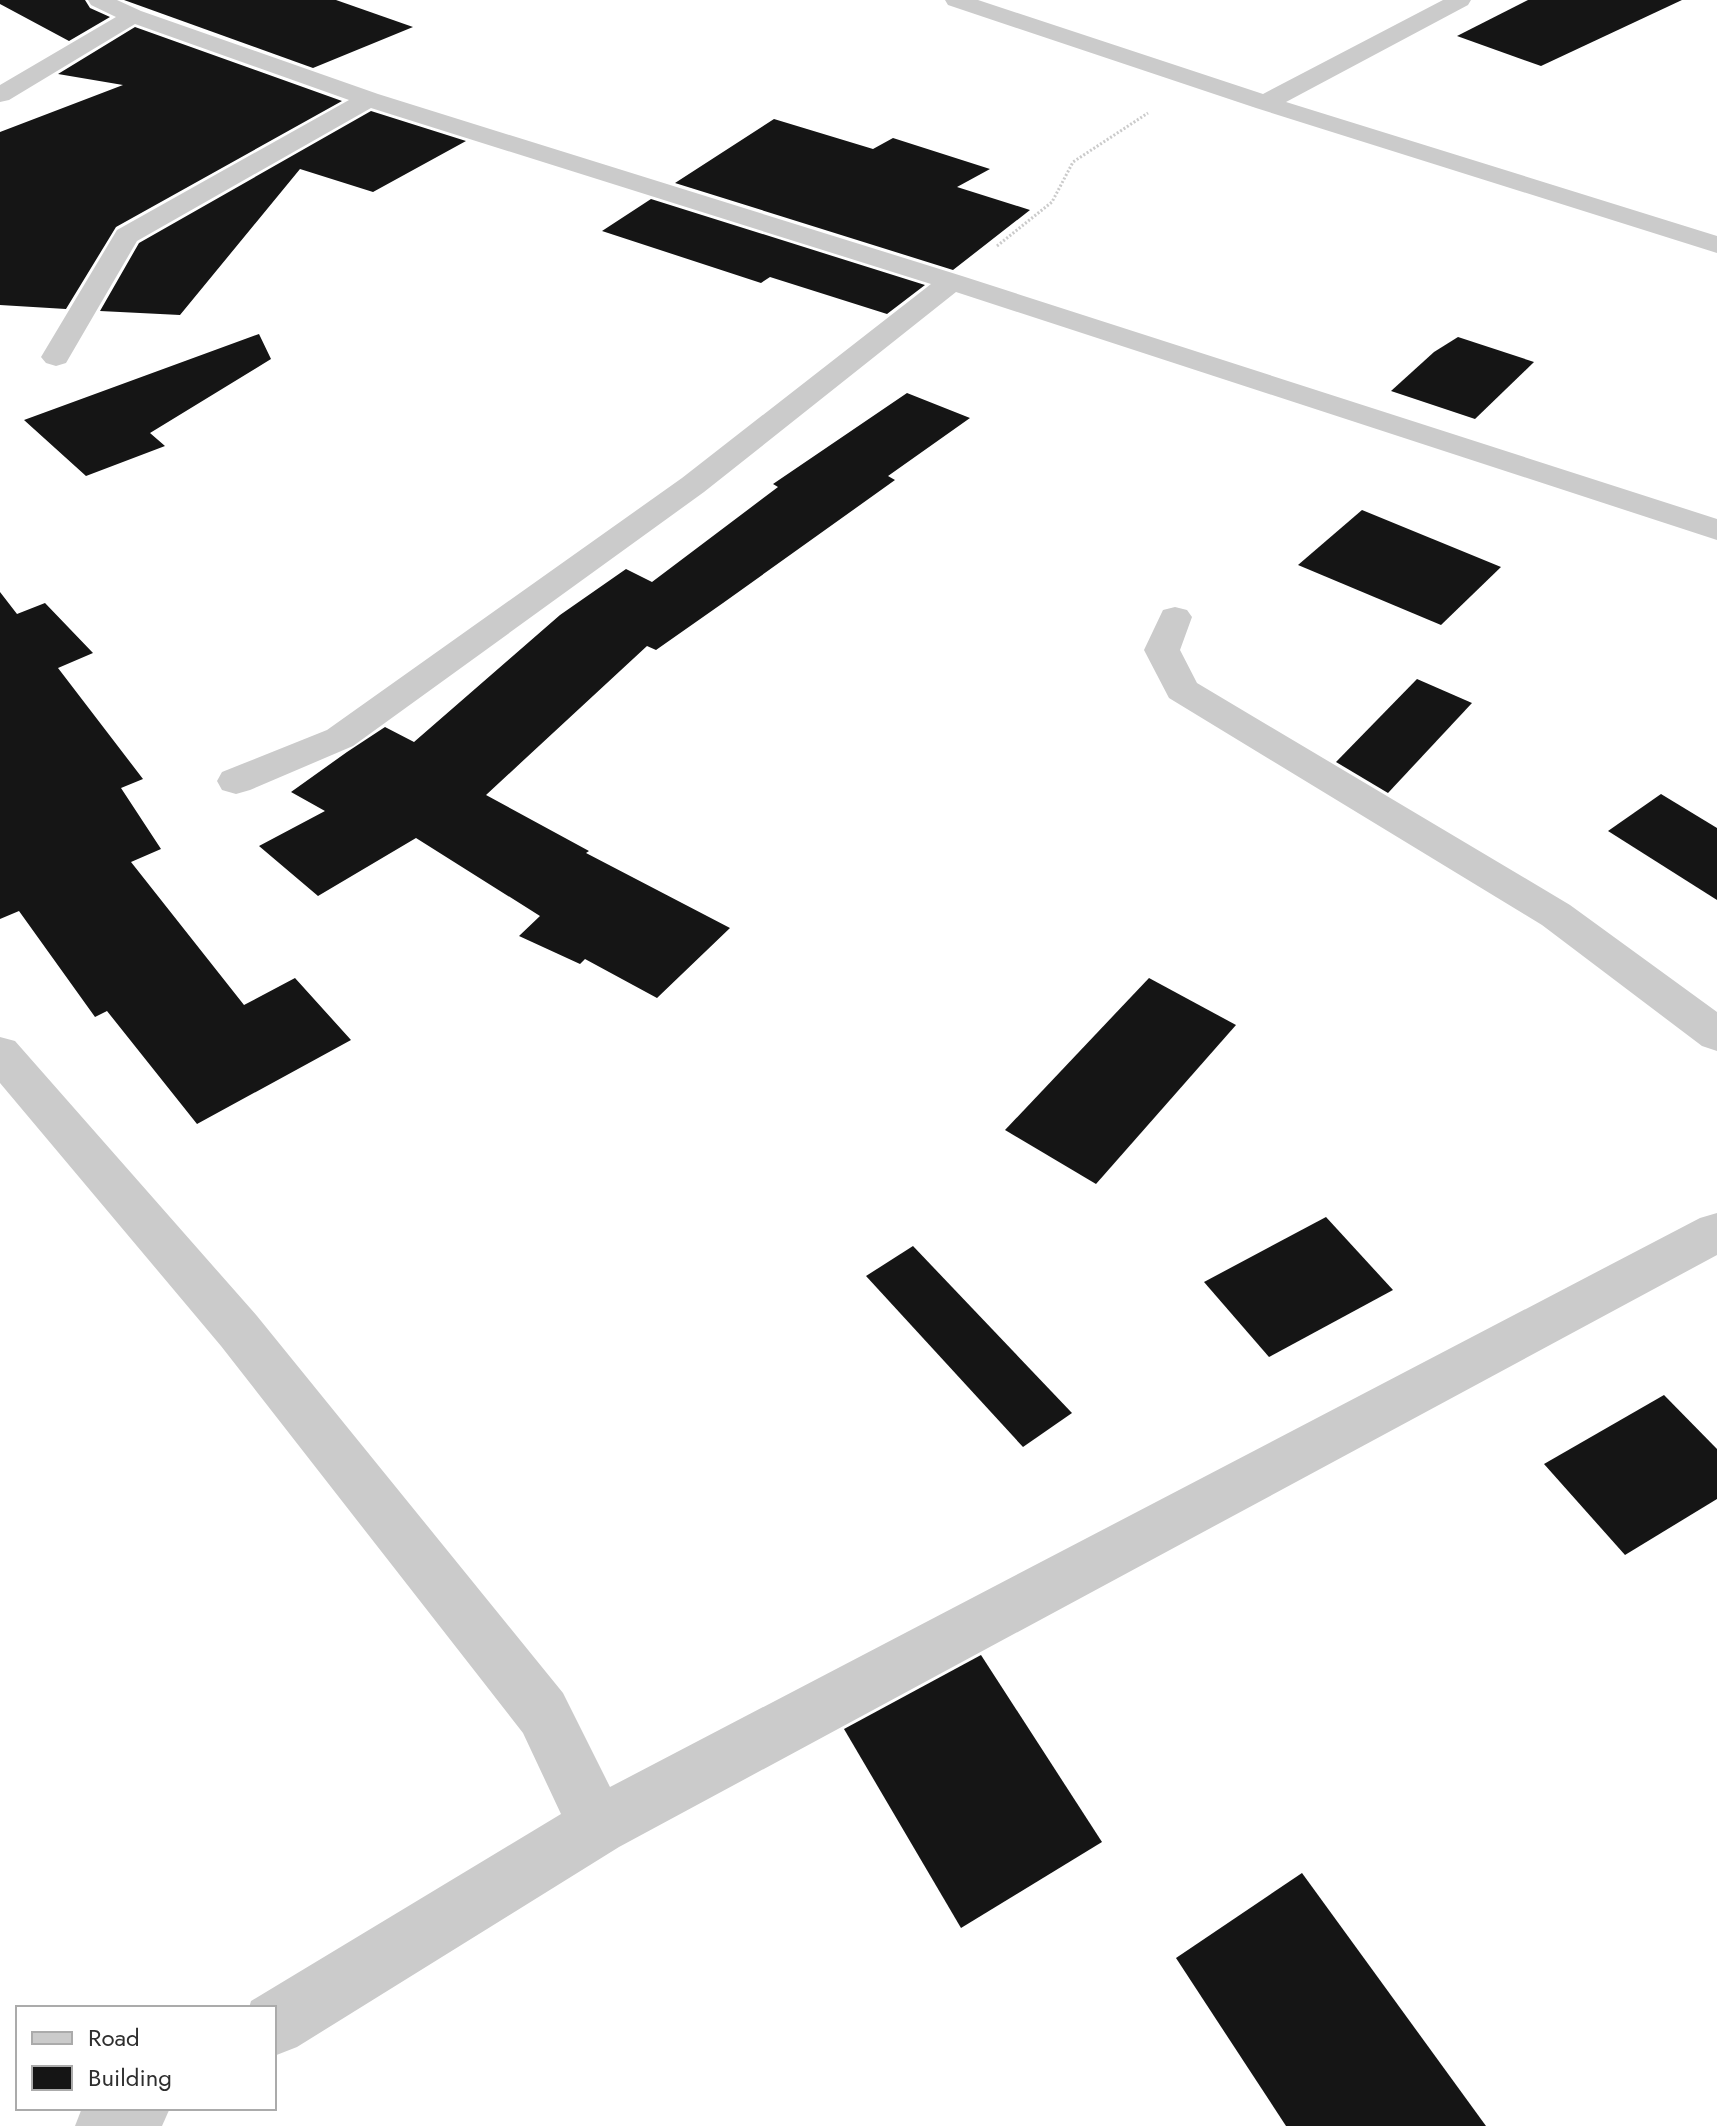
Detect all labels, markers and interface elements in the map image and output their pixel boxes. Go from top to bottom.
legend [16,2006,276,2110]
text: Road [88,2020,140,2055]
text: Building [88,2060,172,2095]

